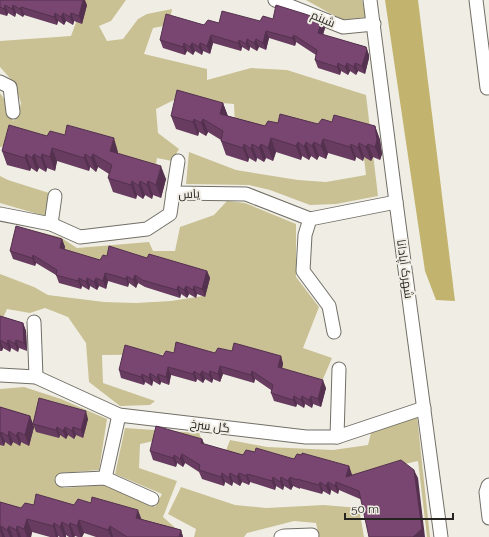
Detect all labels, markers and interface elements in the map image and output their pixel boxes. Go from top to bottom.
street label: شبنم [308,8,337,31]
street label: یاس [178,186,201,202]
street label: شهرک آپادانا [392,238,416,300]
street label: گل سرخ [189,417,231,436]
scale bar [345,495,453,521]
text: 50 m [351,502,379,516]

